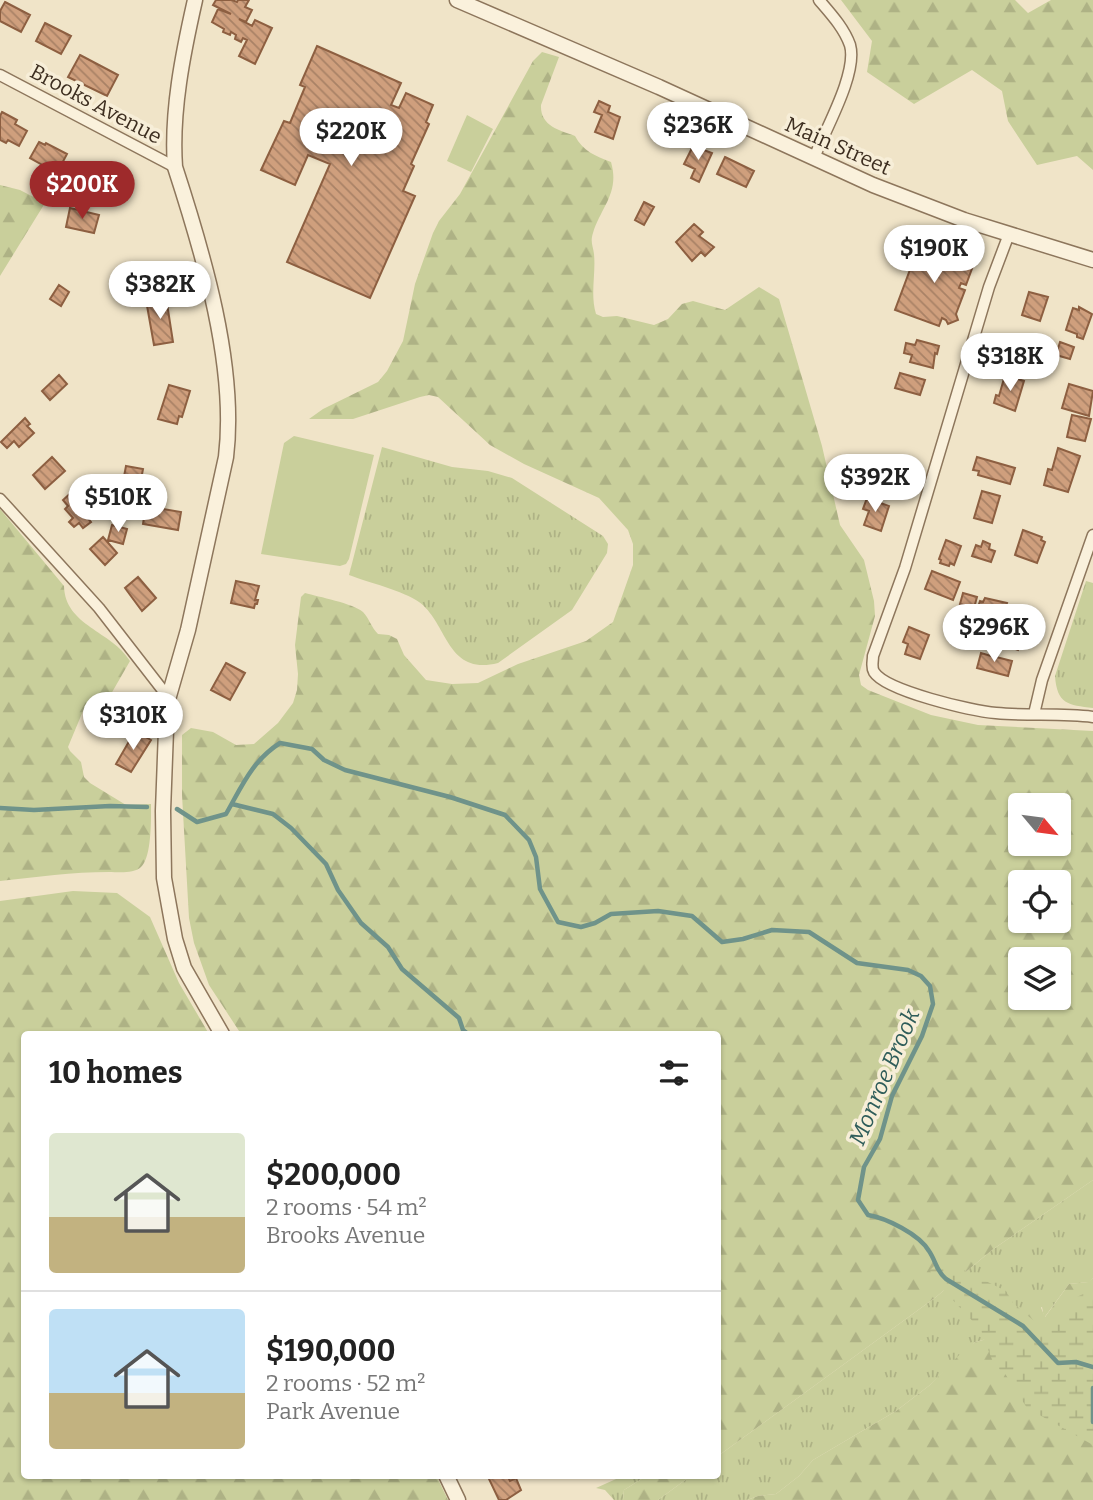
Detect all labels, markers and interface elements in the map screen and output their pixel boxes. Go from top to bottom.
street label: Brooks Avenue [26,58,166,150]
pin: $236K [649,102,747,162]
pin: $220K [302,108,400,168]
text: $236K [663,111,733,139]
street label: Main Street [781,111,895,181]
text: $220K [316,117,386,145]
pin: $200K [33,162,131,221]
text: $200K [46,170,118,198]
pin: $190K [885,226,983,285]
text: $190K [900,234,968,262]
pin: $382K [111,262,209,321]
text: $382K [125,270,195,298]
pin: $318K [961,334,1059,393]
text: $318K [977,342,1043,370]
pin: $392K [826,454,924,514]
text: $392K [840,463,910,491]
pin: $510K [69,475,167,534]
text: $510K [84,483,152,511]
pin: $296K [945,604,1043,664]
text: $296K [959,613,1029,641]
pin: $310K [84,692,182,752]
text: $310K [99,701,167,729]
north arrow [1008,793,1071,856]
map controls [1008,793,1071,1010]
button: locate [1008,870,1071,933]
button: layers [1008,947,1071,1010]
water label: Monroe Brook [843,1004,926,1149]
icon: filters [655,1054,693,1092]
text: 10 homes [49,1055,183,1091]
text: $200,000 [266,1157,401,1193]
icon: home [105,1161,189,1245]
text: 2 rooms · 54 m² [266,1193,427,1221]
text: Brooks Avenue [266,1221,425,1249]
text: $190,000 [266,1333,396,1369]
icon: home [105,1337,189,1421]
text: 2 rooms · 52 m² [266,1369,425,1397]
text: Park Avenue [266,1397,400,1425]

